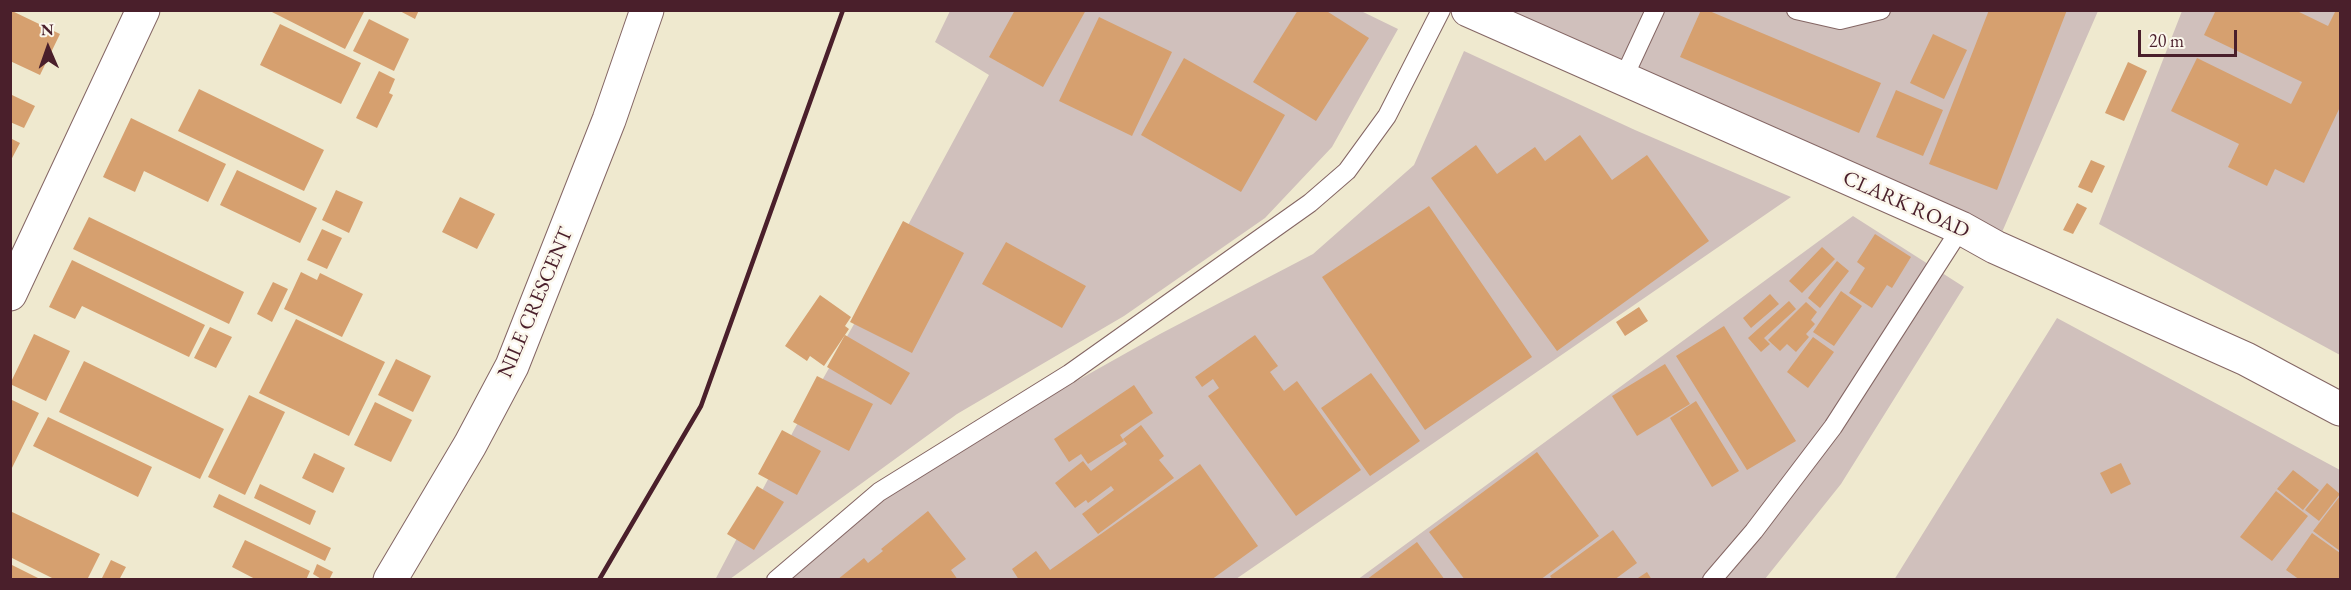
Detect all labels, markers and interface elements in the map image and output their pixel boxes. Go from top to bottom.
north arrow [18,18,78,78]
scale bar [2141,18,2240,56]
text: N [41,19,54,40]
text: 20 m [2149,29,2184,52]
street label: CLARK ROAD [1839,166,1973,244]
street label: NILE CRESCENT [493,224,579,382]

